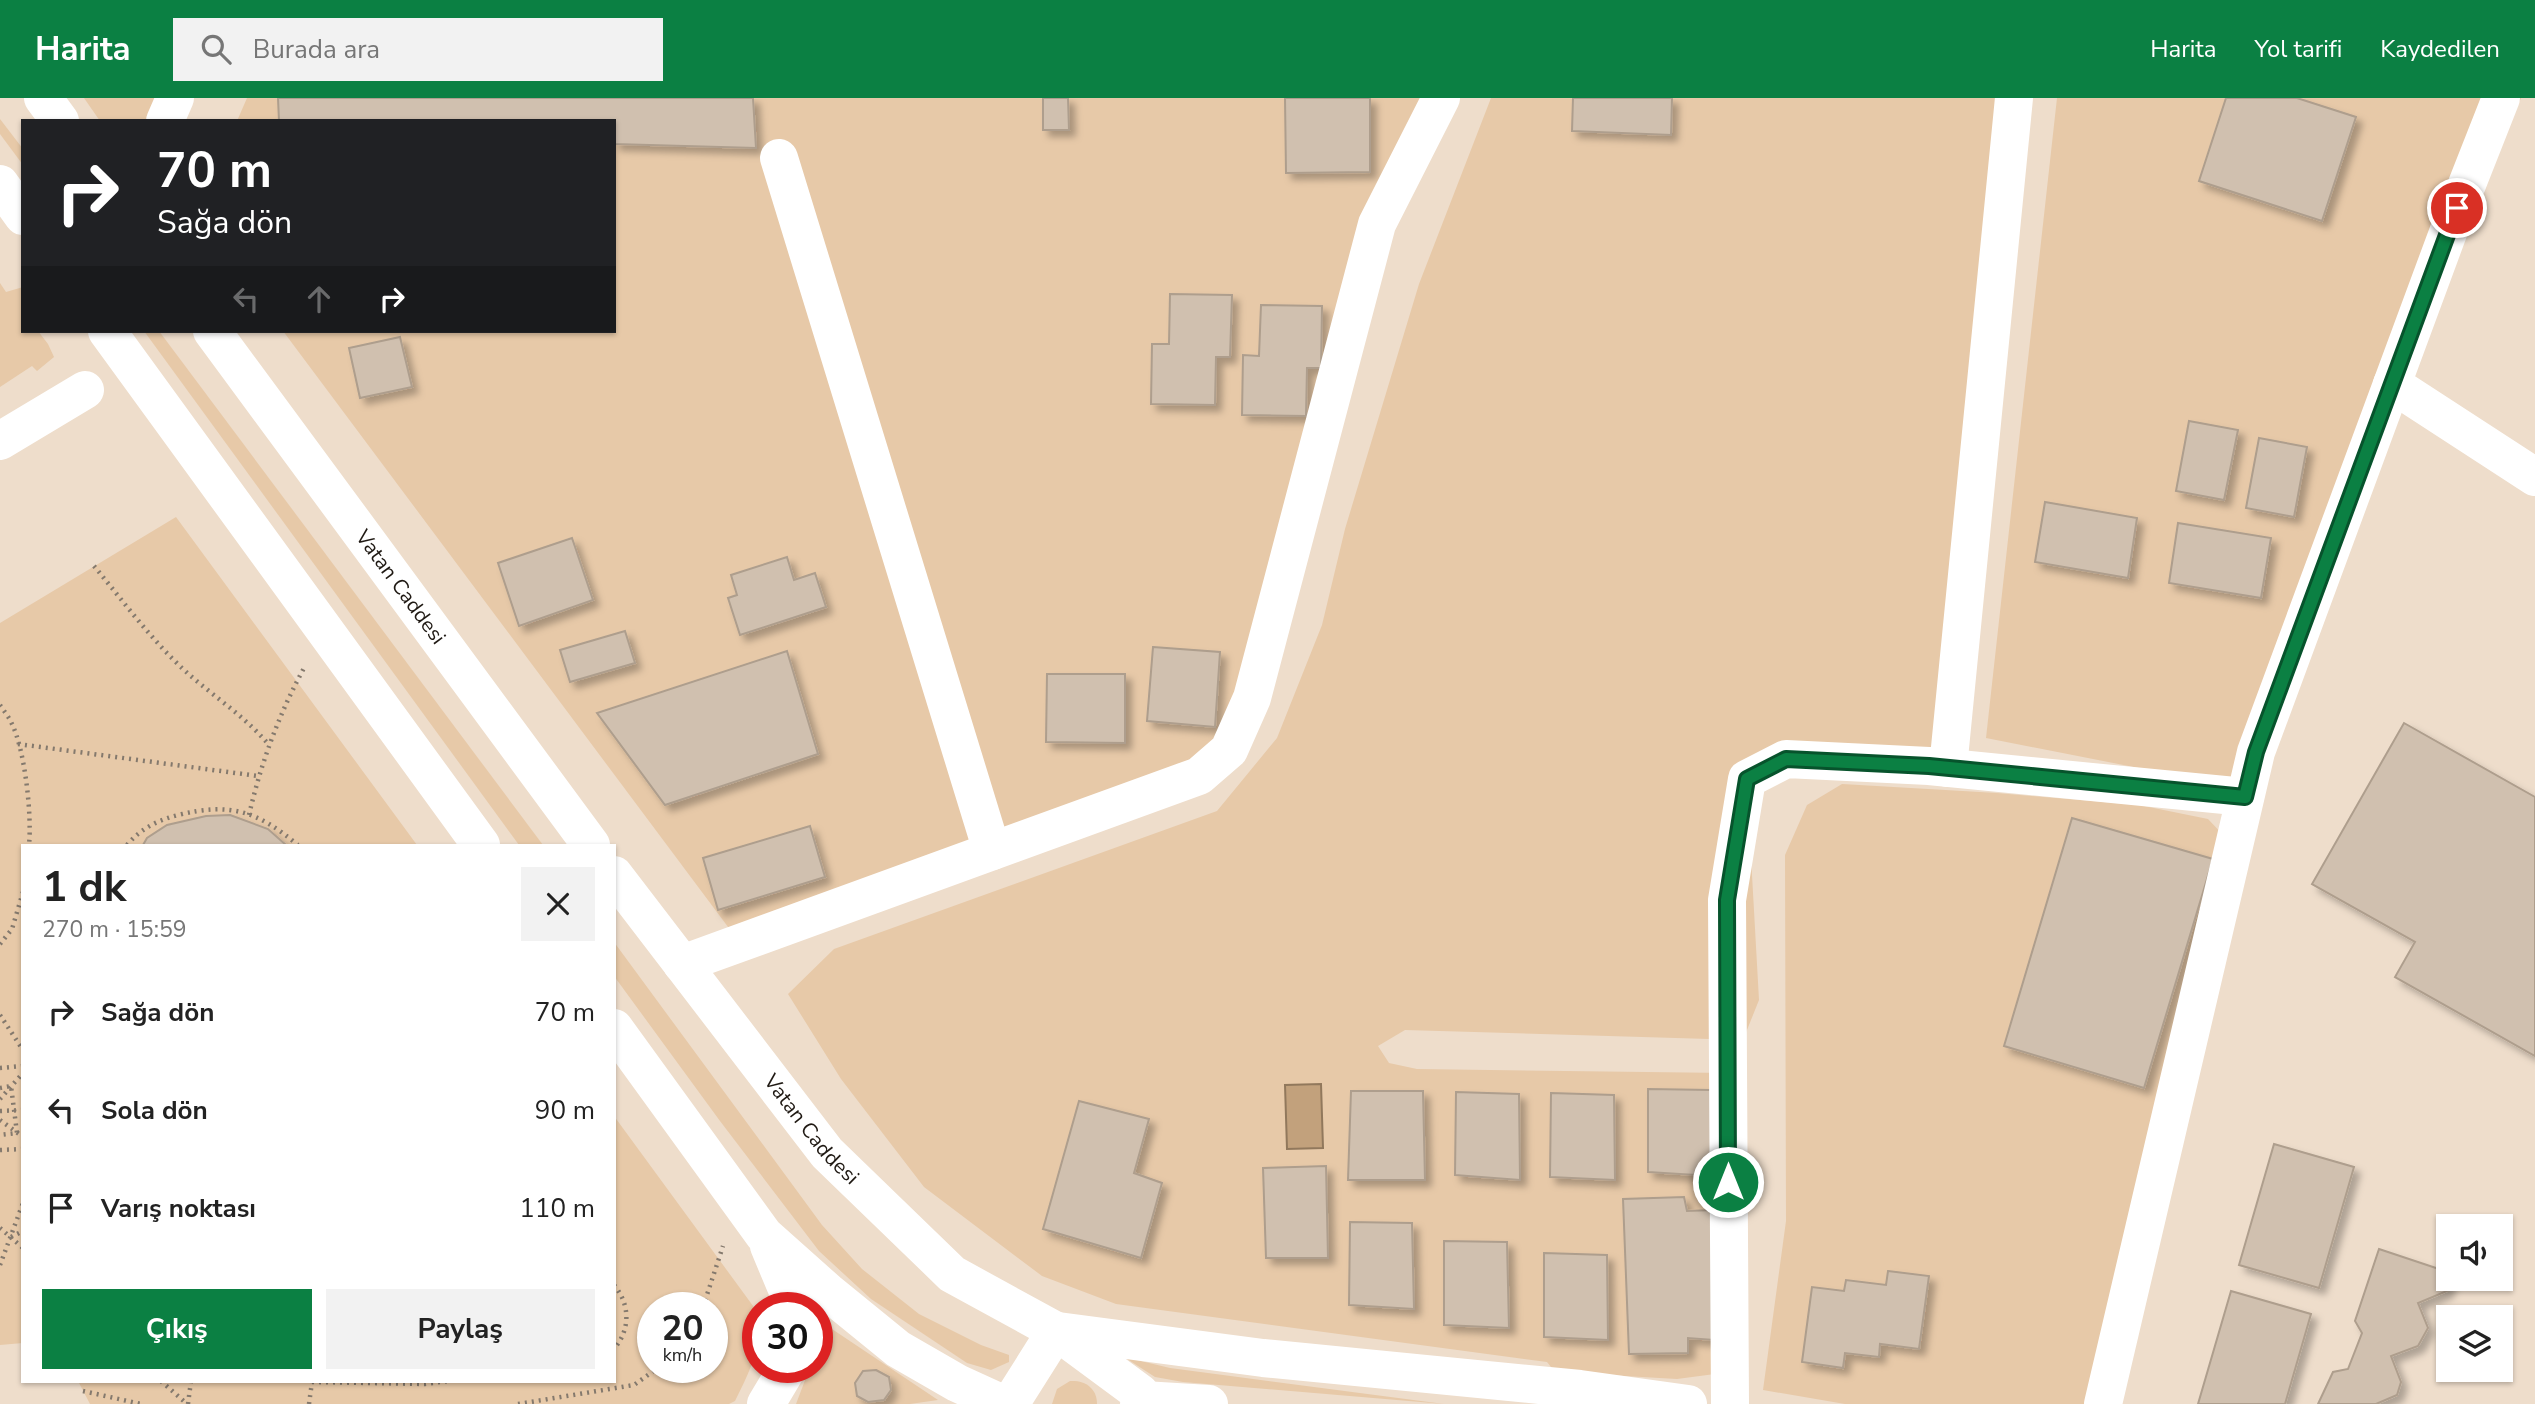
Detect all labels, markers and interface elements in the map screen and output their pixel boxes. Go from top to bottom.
search box [173,18,663,81]
text: Harita [35,27,131,72]
icon: search [197,30,235,68]
text: Burada ara [253,32,380,67]
text: Harita [2150,33,2216,65]
text: Yol tarifi [2254,33,2342,65]
text: Kaydedilen [2380,33,2500,65]
text: 70 m [157,137,272,204]
icon: right [42,147,133,238]
pin [2427,178,2487,238]
icon: arrive [2438,189,2476,227]
text: Sağa dön [157,201,292,244]
icon: left [227,280,265,318]
icon: ahead [300,280,338,318]
icon: right [373,280,411,318]
street label: Vatan Caddesi [349,523,452,650]
text: 1 dk [42,859,126,916]
button: close [521,867,595,941]
text: 270 m · 15:59 [42,914,187,945]
icon: right [42,993,80,1031]
text: Sağa dön [101,995,214,1030]
text: 70 m [535,995,595,1030]
street label: Vatan Caddesi [757,1067,865,1191]
icon: left [42,1091,80,1129]
text: Sola dön [101,1093,208,1128]
text: 90 m [535,1093,595,1128]
position arrow [1691,1145,1765,1219]
icon: arrive [42,1189,80,1227]
text: Varış noktası [101,1191,256,1226]
text: 110 m [519,1191,595,1226]
map controls [2436,1214,2513,1382]
button: sound [2436,1214,2513,1291]
button: Çıkış [42,1289,312,1369]
button: Paylaş [326,1289,595,1369]
speed limit sign: 30 [742,1292,833,1383]
text: 20 [661,1305,704,1352]
button: layers [2436,1305,2513,1382]
text: km/h [663,1343,702,1367]

